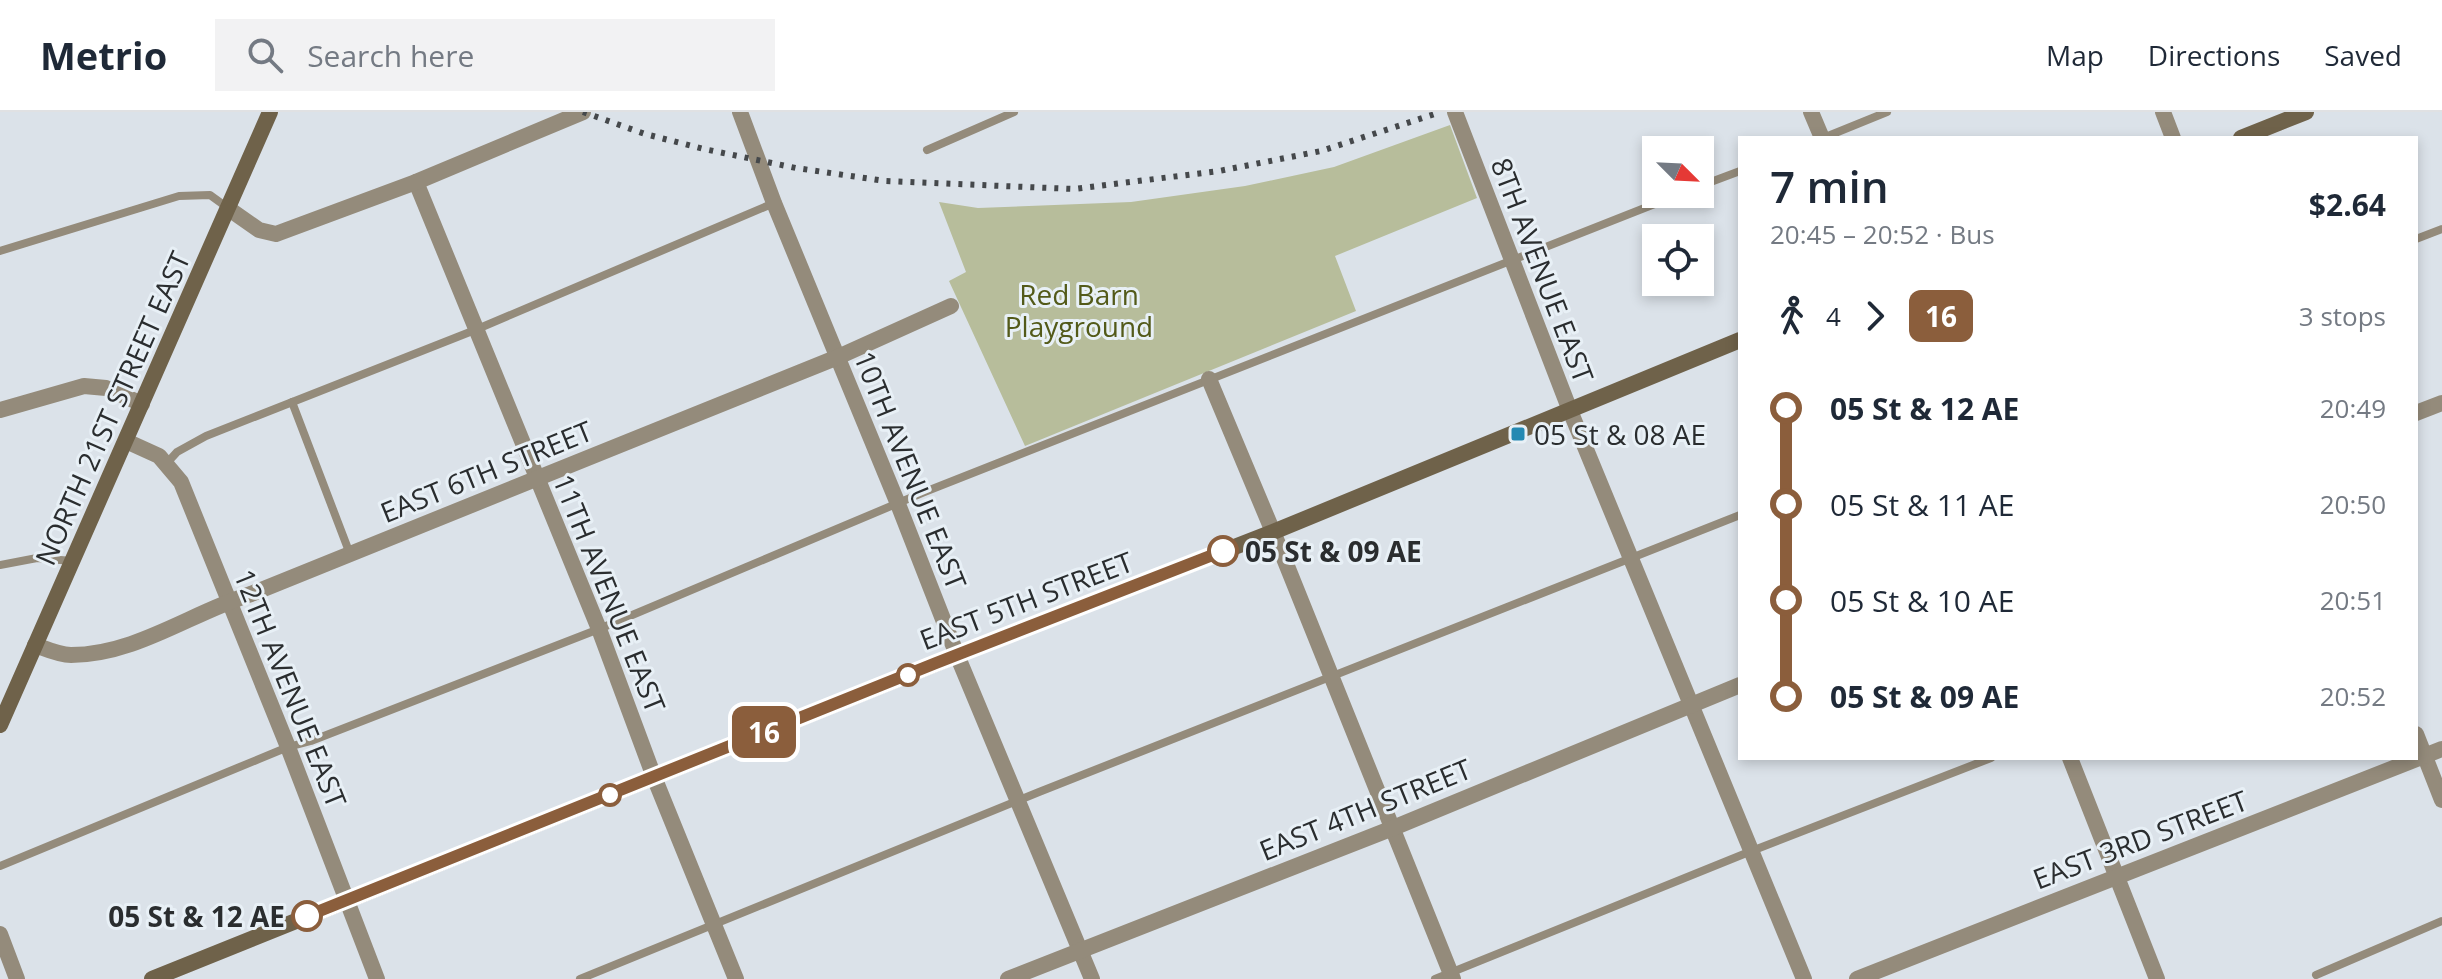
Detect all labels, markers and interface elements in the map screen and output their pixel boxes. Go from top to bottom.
search box [215,19,775,91]
text: Metrio [40,29,167,81]
icon: search [243,33,287,77]
text: Search here [307,35,474,76]
text: Map [2046,36,2104,74]
text: Directions [2148,36,2280,74]
text: Saved [2324,36,2402,74]
north arrow [1642,136,1714,208]
map controls [1642,136,1714,296]
street label: 8TH AVENUE EAST [1483,152,1604,388]
text: 7 min [1770,156,1889,216]
text: $2.64 [2309,184,2386,225]
text: 20:45 – 20:52 · Bus [1770,216,1995,252]
button: locate [1642,224,1714,296]
street label: NORTH 21ST STREET EAST [26,245,199,571]
park label: Red Barn Playground [1005,275,1153,345]
icon: walk [1770,294,1814,338]
icon: forward [1853,294,1897,338]
text: 16 [1925,297,1957,335]
text: 4 [1826,298,1841,334]
text: 3 stops [2299,298,2386,334]
street label: 10TH AVENUE EAST [846,345,976,595]
text: 05 St & 12 AE [1830,388,2019,429]
text: 20:49 [2320,390,2386,426]
street label: EAST 6TH STREET [374,411,598,531]
place label: 05 St & 08 AE [1534,415,1706,453]
marker: 05 St & 08 AE [1509,425,1527,443]
street label: 11TH AVENUE EAST [545,468,675,718]
text: 05 St & 11 AE [1830,484,2014,525]
text: 20:50 [2320,486,2386,522]
place label: 05 St & 09 AE [1245,532,1422,570]
marker: 05 St & 09 AE [1208,536,1238,566]
street label: EAST 5TH STREET [914,542,1138,658]
street label: 12TH AVENUE EAST [226,563,356,813]
text: 05 St & 10 AE [1830,580,2014,621]
text: 20:51 [2320,582,2386,618]
unlabelled marker [897,664,919,686]
text: 05 St & 09 AE [1830,676,2019,717]
text: 20:52 [2320,678,2386,714]
line badge: 16 [728,706,800,758]
text: 16 [748,713,780,751]
street label: EAST 4TH STREET [1253,749,1477,869]
street label: EAST 3RD STREET [2027,780,2253,897]
unlabelled marker [599,784,621,806]
place label: 05 St & 12 AE [108,897,285,935]
marker: 05 St & 12 AE [292,901,322,931]

